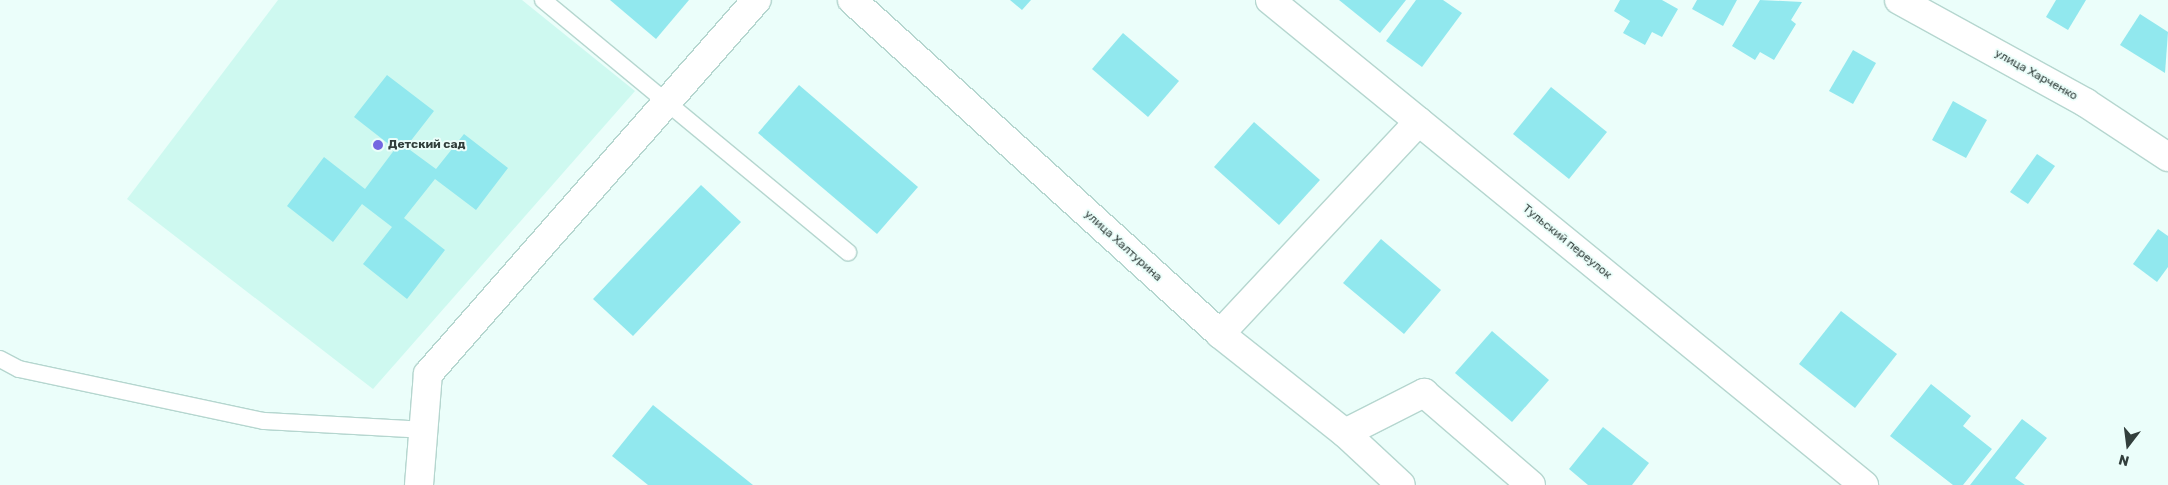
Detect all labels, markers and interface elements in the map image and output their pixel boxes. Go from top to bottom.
street label: улица Харченко [1992,46,2080,104]
place label: Детский сад [388,138,465,152]
marker: Детский сад [372,139,384,151]
street label: Тульский переулок [1519,202,1615,282]
street label: улица Халтурина [1081,207,1165,285]
north arrow [2103,420,2153,470]
text: N [2117,450,2131,469]

